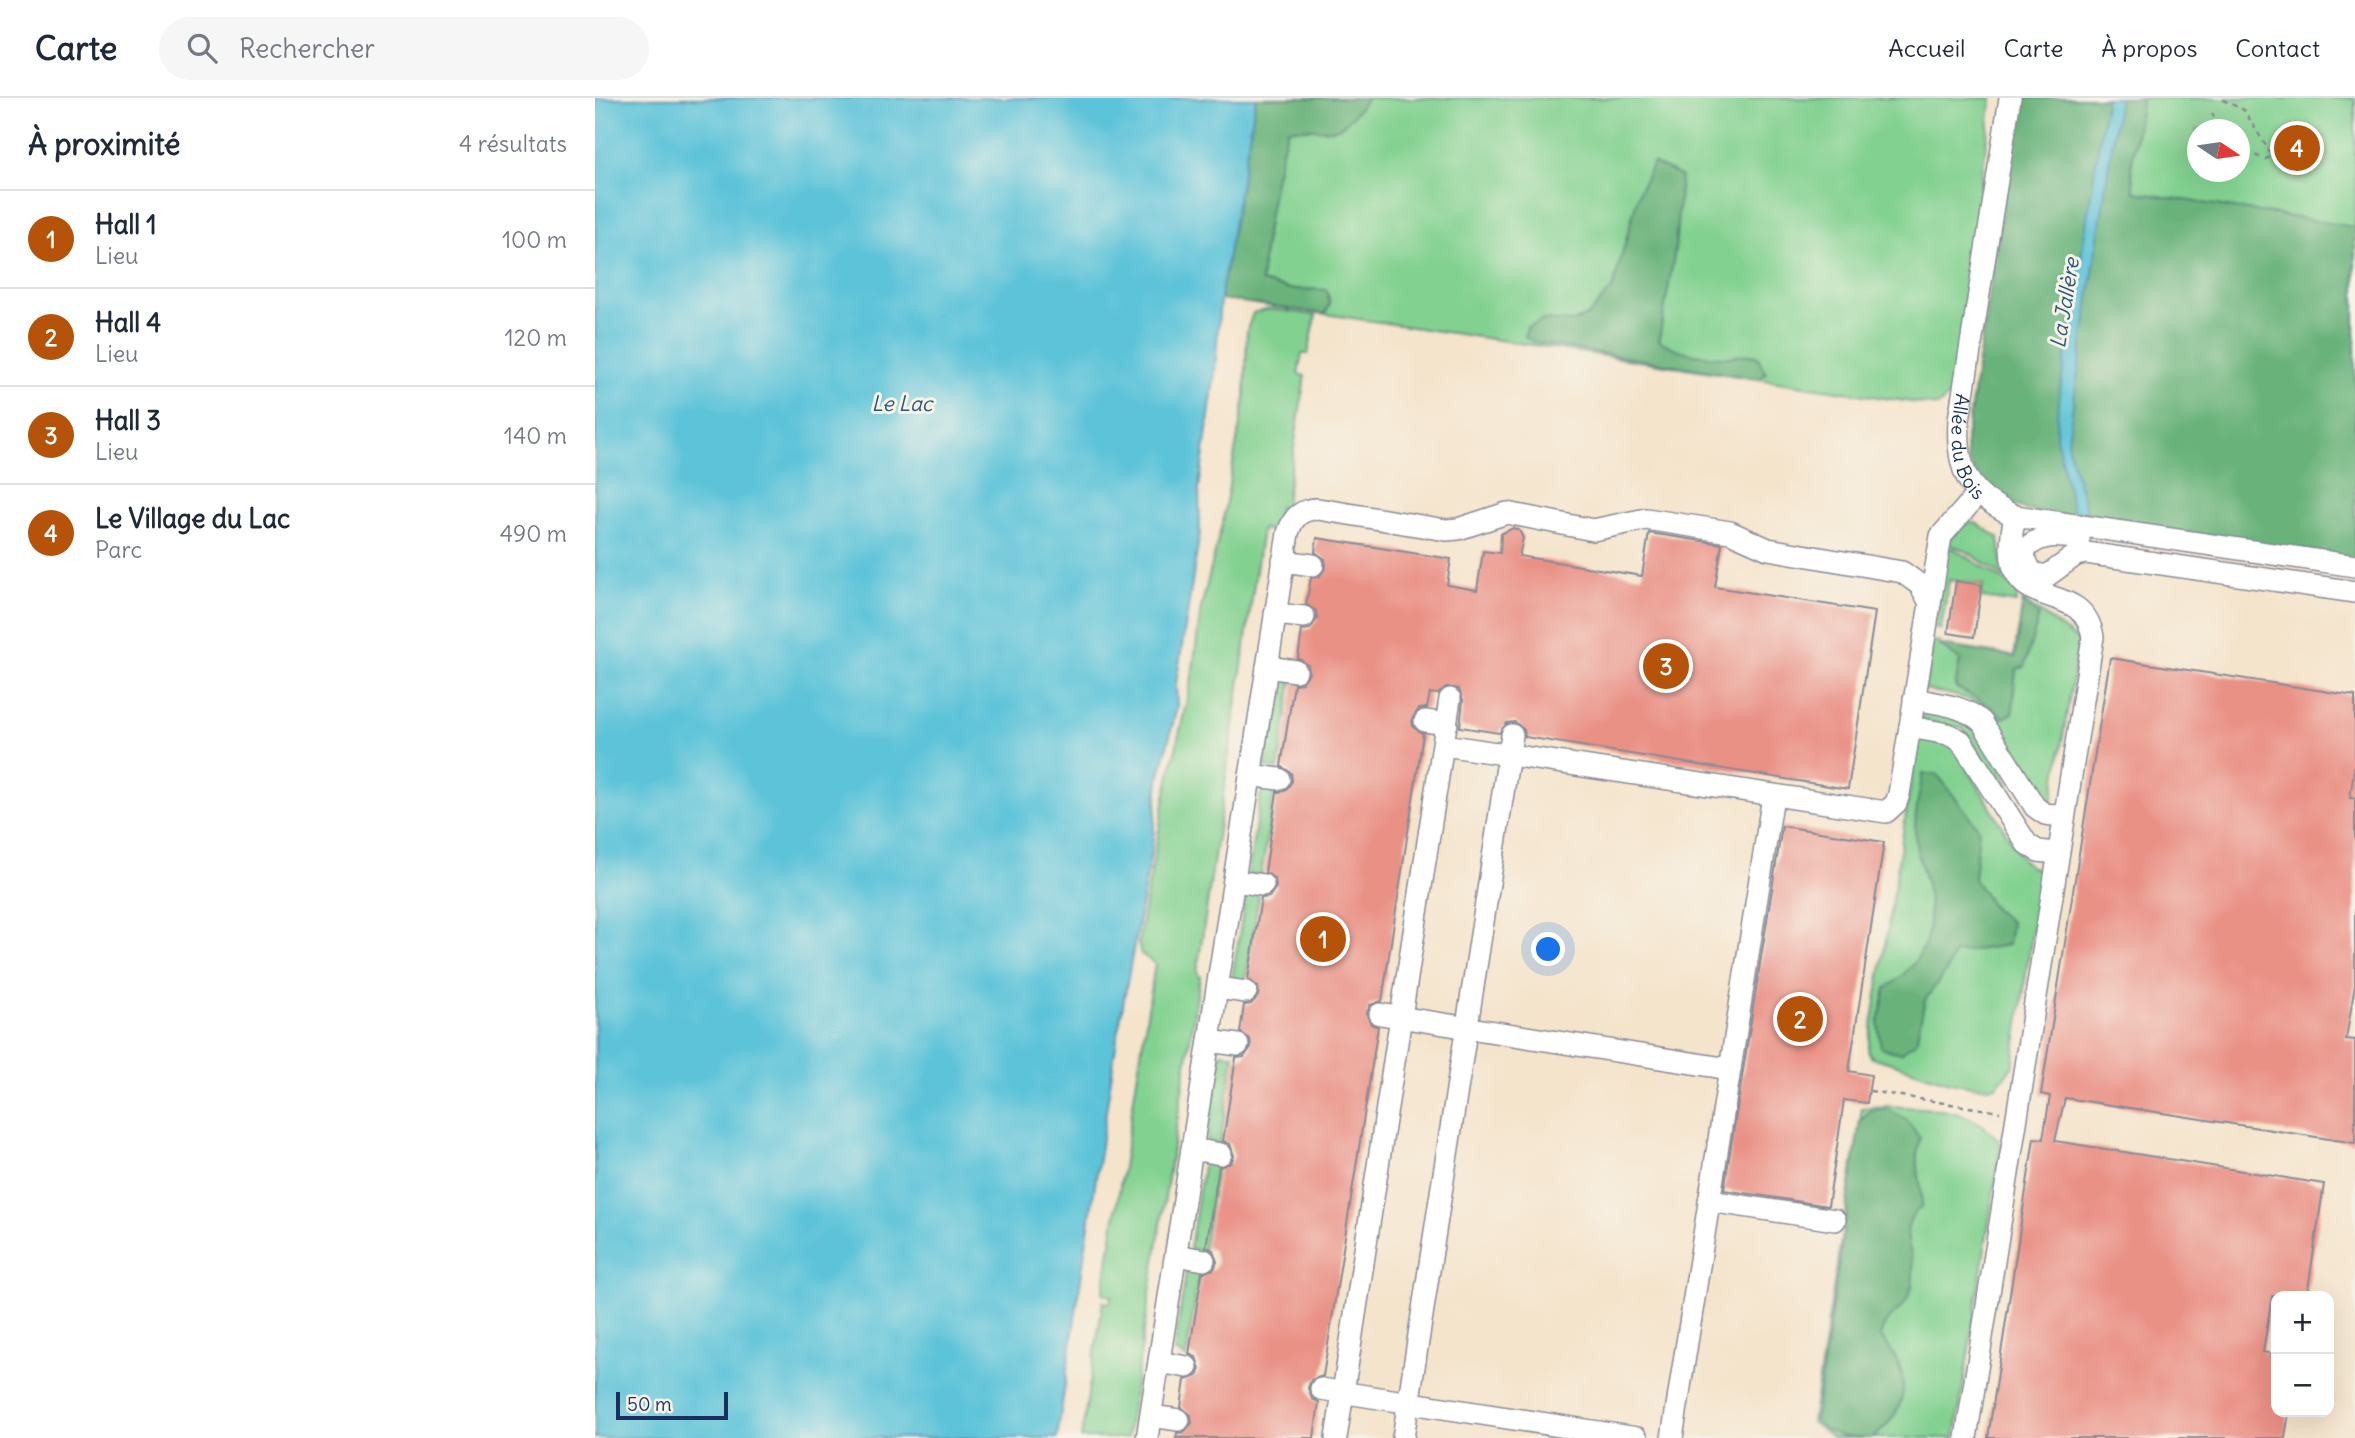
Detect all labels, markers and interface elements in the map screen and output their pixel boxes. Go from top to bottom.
search box [159,17,649,80]
text: Carte [35,27,117,69]
icon: search [183,29,221,67]
text: Rechercher [239,32,375,65]
text: Accueil [1888,33,1965,63]
text: Carte [2003,33,2063,63]
text: À propos [2101,33,2197,63]
text: Contact [2235,33,2320,63]
north arrow [2187,119,2250,182]
pin: 4 [2274,122,2320,174]
text: À proximité [28,125,180,163]
text: 4 résultats [459,129,567,158]
text: Hall 1 [95,208,157,241]
text: 1 [46,225,56,254]
text: 100 m [502,225,567,254]
text: Lieu [95,241,139,270]
water label: La Jallère [2044,254,2085,350]
text: Hall 4 [95,306,161,339]
text: 2 [45,323,57,352]
text: 120 m [504,323,567,352]
text: Lieu [95,339,139,368]
water label: Le Lac [872,390,935,417]
street label: Allée du Bois [1946,392,1990,504]
text: Hall 3 [95,404,161,437]
text: 3 [44,421,58,450]
text: 140 m [504,421,567,450]
text: Lieu [95,437,139,466]
text: Le Village du Lac [95,502,290,535]
text: 4 [44,519,58,548]
text: 490 m [500,519,567,548]
text: Parc [95,535,142,564]
pin: 3 [1643,640,1689,692]
pin: 1 [1300,913,1346,965]
your location [1531,932,1565,966]
pin: 2 [1777,993,1823,1045]
map controls [2271,1291,2334,1417]
button: + [2271,1291,2334,1354]
button: − [2271,1354,2334,1417]
scale bar [616,1389,728,1421]
text: 50 m [627,1392,672,1416]

